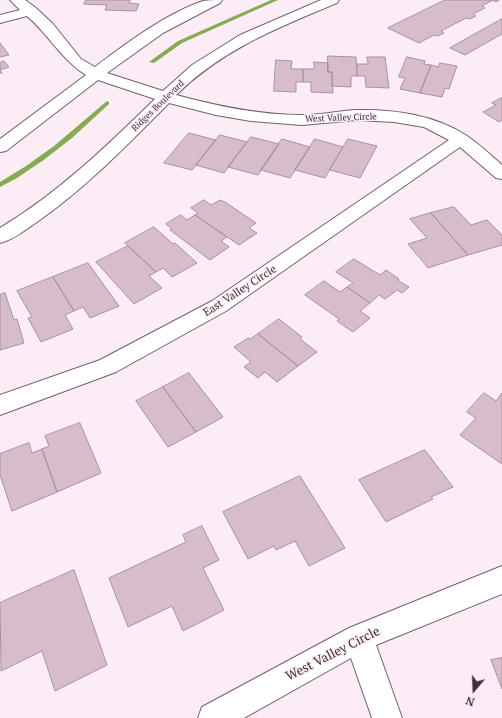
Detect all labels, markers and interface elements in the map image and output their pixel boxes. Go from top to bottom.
street label: Ridges Boulevard [129,78,187,134]
street label: West Valley Circle [305,111,377,125]
street label: East Valley Circle [201,262,279,320]
street label: West Valley Circle [283,624,383,684]
north arrow [454,670,494,710]
text: N [464,693,476,709]

